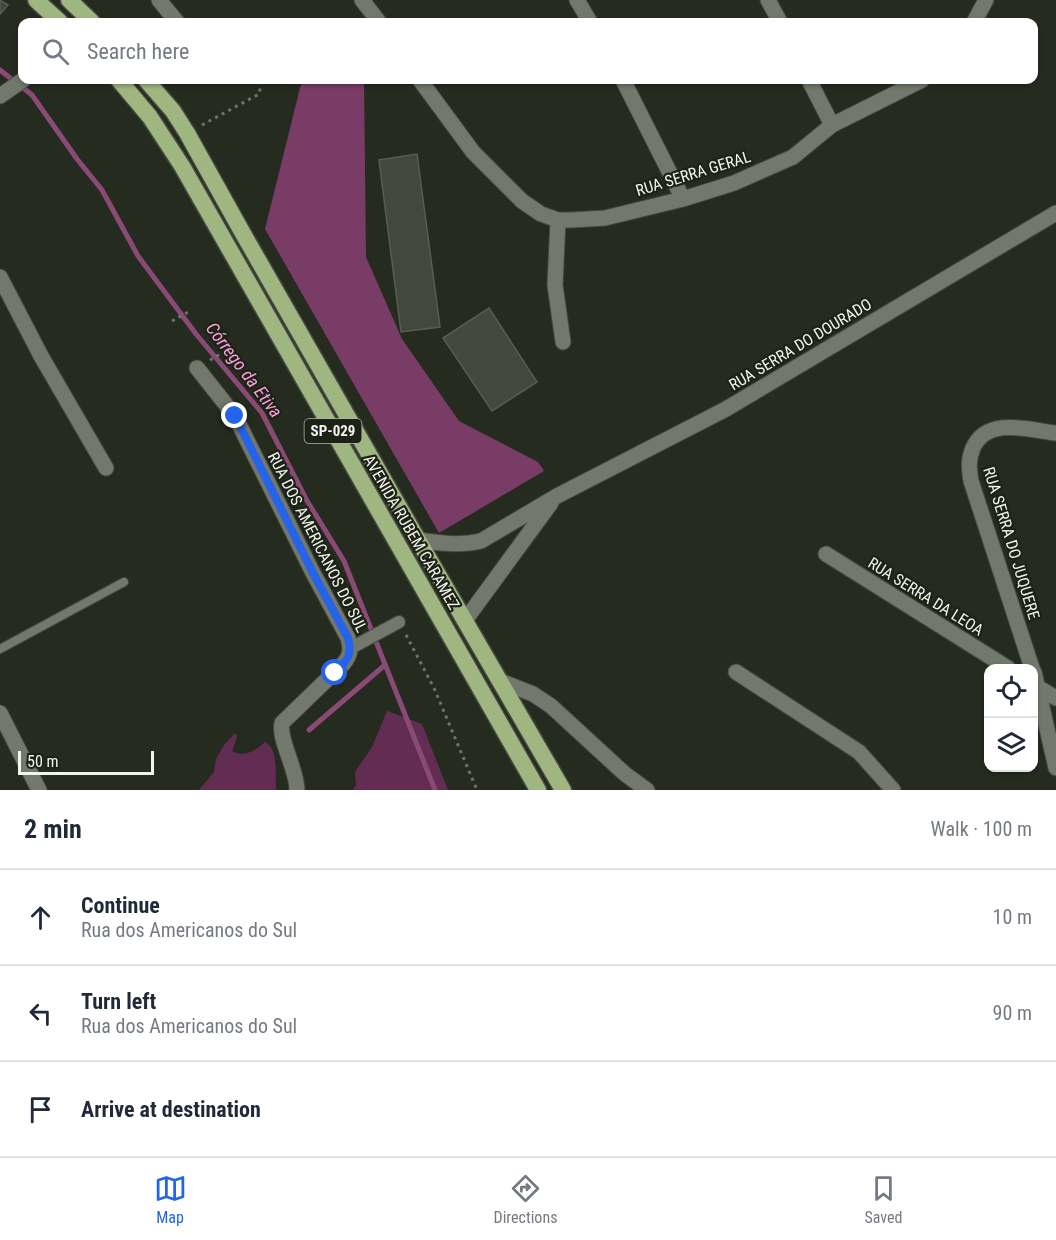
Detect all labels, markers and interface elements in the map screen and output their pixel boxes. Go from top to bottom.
search box [18,18,1038,84]
icon: search [39,35,72,68]
text: Search here [87,39,189,64]
street label: RUA SERRA GERAL [633,147,753,200]
street label: RUA SERRA DO DOURADO [726,294,875,395]
water label: Córrego da Etiva [202,318,287,421]
route end [221,402,247,428]
road number: SP-029 [304,419,362,443]
street label: RUA DOS AMERICANOS DO SUL [264,449,372,636]
street label: AVENIDA RUBEM CARAMEZ [359,451,464,613]
street label: RUA SERRA DO JUQUERE [979,465,1044,622]
street label: RUA SERRA DA LEOA [865,553,987,640]
route start [321,659,347,685]
map controls [984,664,1038,772]
button: locate [984,664,1038,718]
button: layers [984,718,1038,772]
scale bar [18,748,154,776]
text: 50 m [27,752,59,771]
text: 2 min [24,814,82,844]
text: Walk · 100 m [931,817,1032,841]
text: Continue [81,893,160,918]
icon: ahead [24,901,57,934]
text: 10 m [993,905,1032,929]
text: Rua dos Americanos do Sul [81,918,297,942]
text: Turn left [81,989,156,1014]
icon: left [24,997,57,1030]
text: 90 m [993,1001,1032,1025]
text: Rua dos Americanos do Sul [81,1014,297,1038]
icon: arrive [24,1093,57,1126]
text: Arrive at destination [81,1097,261,1122]
tab: Map [154,1172,187,1227]
tab: Directions [494,1172,557,1227]
tab: Saved [864,1172,902,1227]

